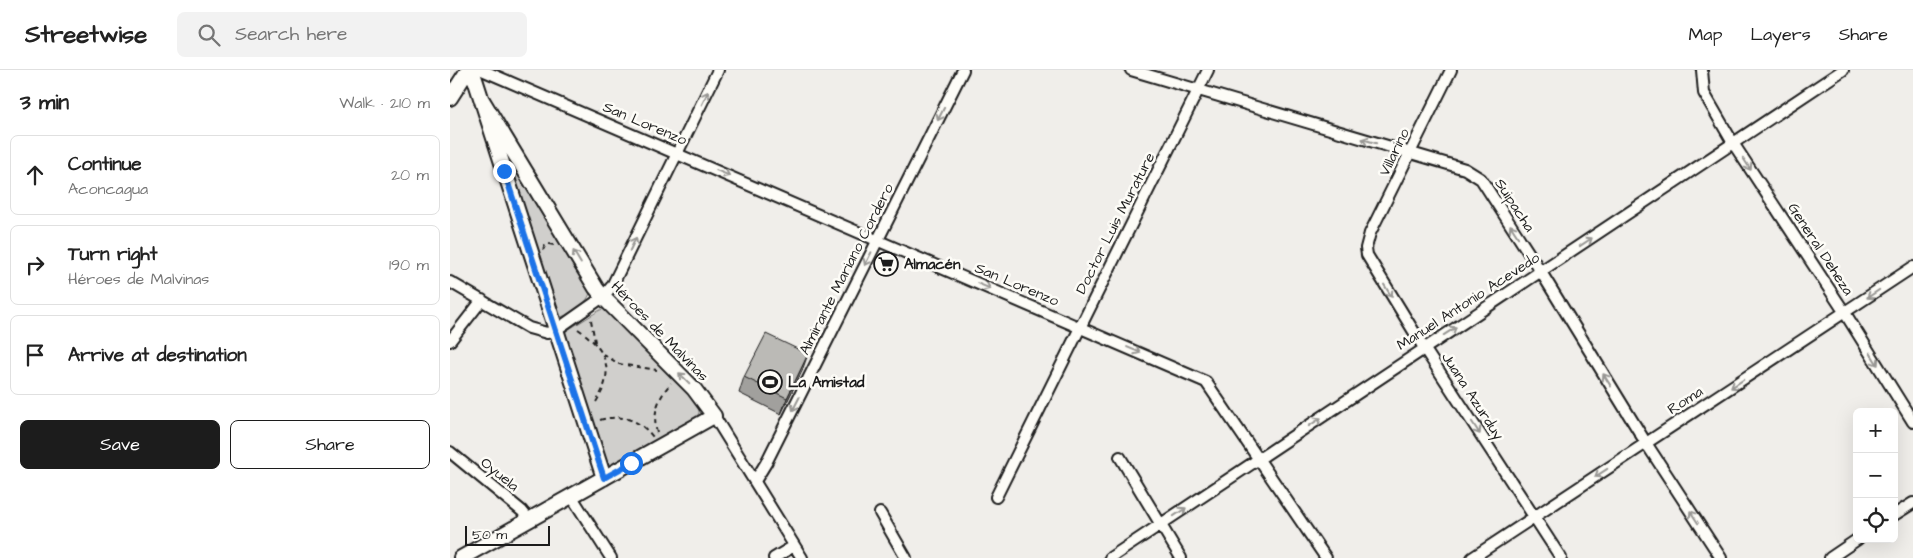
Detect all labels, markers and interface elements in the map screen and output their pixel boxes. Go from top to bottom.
search box [177,12,527,57]
text: Streetwise [25,18,147,52]
icon: search [195,21,223,49]
text: Search here [235,21,347,48]
text: Map [1688,22,1722,47]
text: Layers [1750,22,1811,47]
text: Share [1839,22,1888,47]
text: 3 min [20,88,69,117]
one-way arrow [700,91,710,106]
text: Walk · 210 m [339,92,430,114]
street label: San Lorenzo [600,96,691,151]
one-way arrow [936,106,946,121]
street label: Villarino [1374,124,1415,180]
one-way arrow [1362,135,1378,145]
street label: Doctor Luis Murature [1071,149,1160,298]
text: Continue [68,151,142,178]
one-way arrow [1742,157,1752,171]
route end [493,160,516,183]
icon: ahead [21,161,49,189]
text: 20 m [391,164,429,186]
one-way arrow [715,168,730,178]
street label: Suipacha [1489,174,1540,236]
text: Aconcagua [68,178,148,200]
street label: Almirante Mariano Cordero [794,180,899,358]
street label: General Deheza [1783,199,1859,300]
one-way arrow [1509,224,1519,238]
one-way arrow [1579,236,1593,247]
one-way arrow [629,237,638,252]
text: Turn right [68,241,157,268]
street label: Manuel Antonio Acevedo [1393,247,1544,356]
one-way arrow [572,250,582,264]
icon: right [21,251,49,279]
one-way arrow [863,251,872,266]
supermarket icon: Almacén [873,251,899,277]
text: 190 m [389,254,429,276]
place label: Almacén [904,254,961,275]
street label: San Lorenzo [972,257,1063,312]
text: Héroes de Malvinas [68,268,209,290]
street label: Héroes de Malvinas [606,276,714,387]
one-way arrow [976,281,991,291]
one-way arrow [1384,283,1394,297]
one-way arrow [1866,289,1880,299]
one-way arrow [1443,326,1457,336]
icon: arrive [21,341,49,369]
text: Arrive at destination [68,342,247,369]
one-way arrow [1126,345,1141,355]
street label: Juana Azurduy [1435,348,1509,445]
one-way arrow [1869,352,1879,366]
sports icon: La Amistad [757,369,783,395]
place label: La Amistad [788,372,865,393]
one-way arrow [678,373,690,385]
one-way arrow [1602,373,1612,387]
one-way arrow [1730,378,1744,389]
street label: Roma [1663,381,1707,420]
one-way arrow [790,396,800,411]
map controls [1853,408,1898,543]
button: + [1853,408,1898,453]
one-way arrow [1308,417,1322,427]
button: Save [20,420,220,469]
button: Share [230,420,430,469]
one-way arrow [1471,420,1481,434]
street label: Oyuela [475,452,524,497]
route start [620,452,643,475]
button: − [1853,453,1898,498]
one-way arrow [1594,467,1608,478]
button: locate [1853,498,1898,543]
one-way arrow [1173,507,1187,517]
one-way arrow [1689,510,1699,524]
scale bar [465,523,550,546]
text: 50 m [472,525,507,545]

